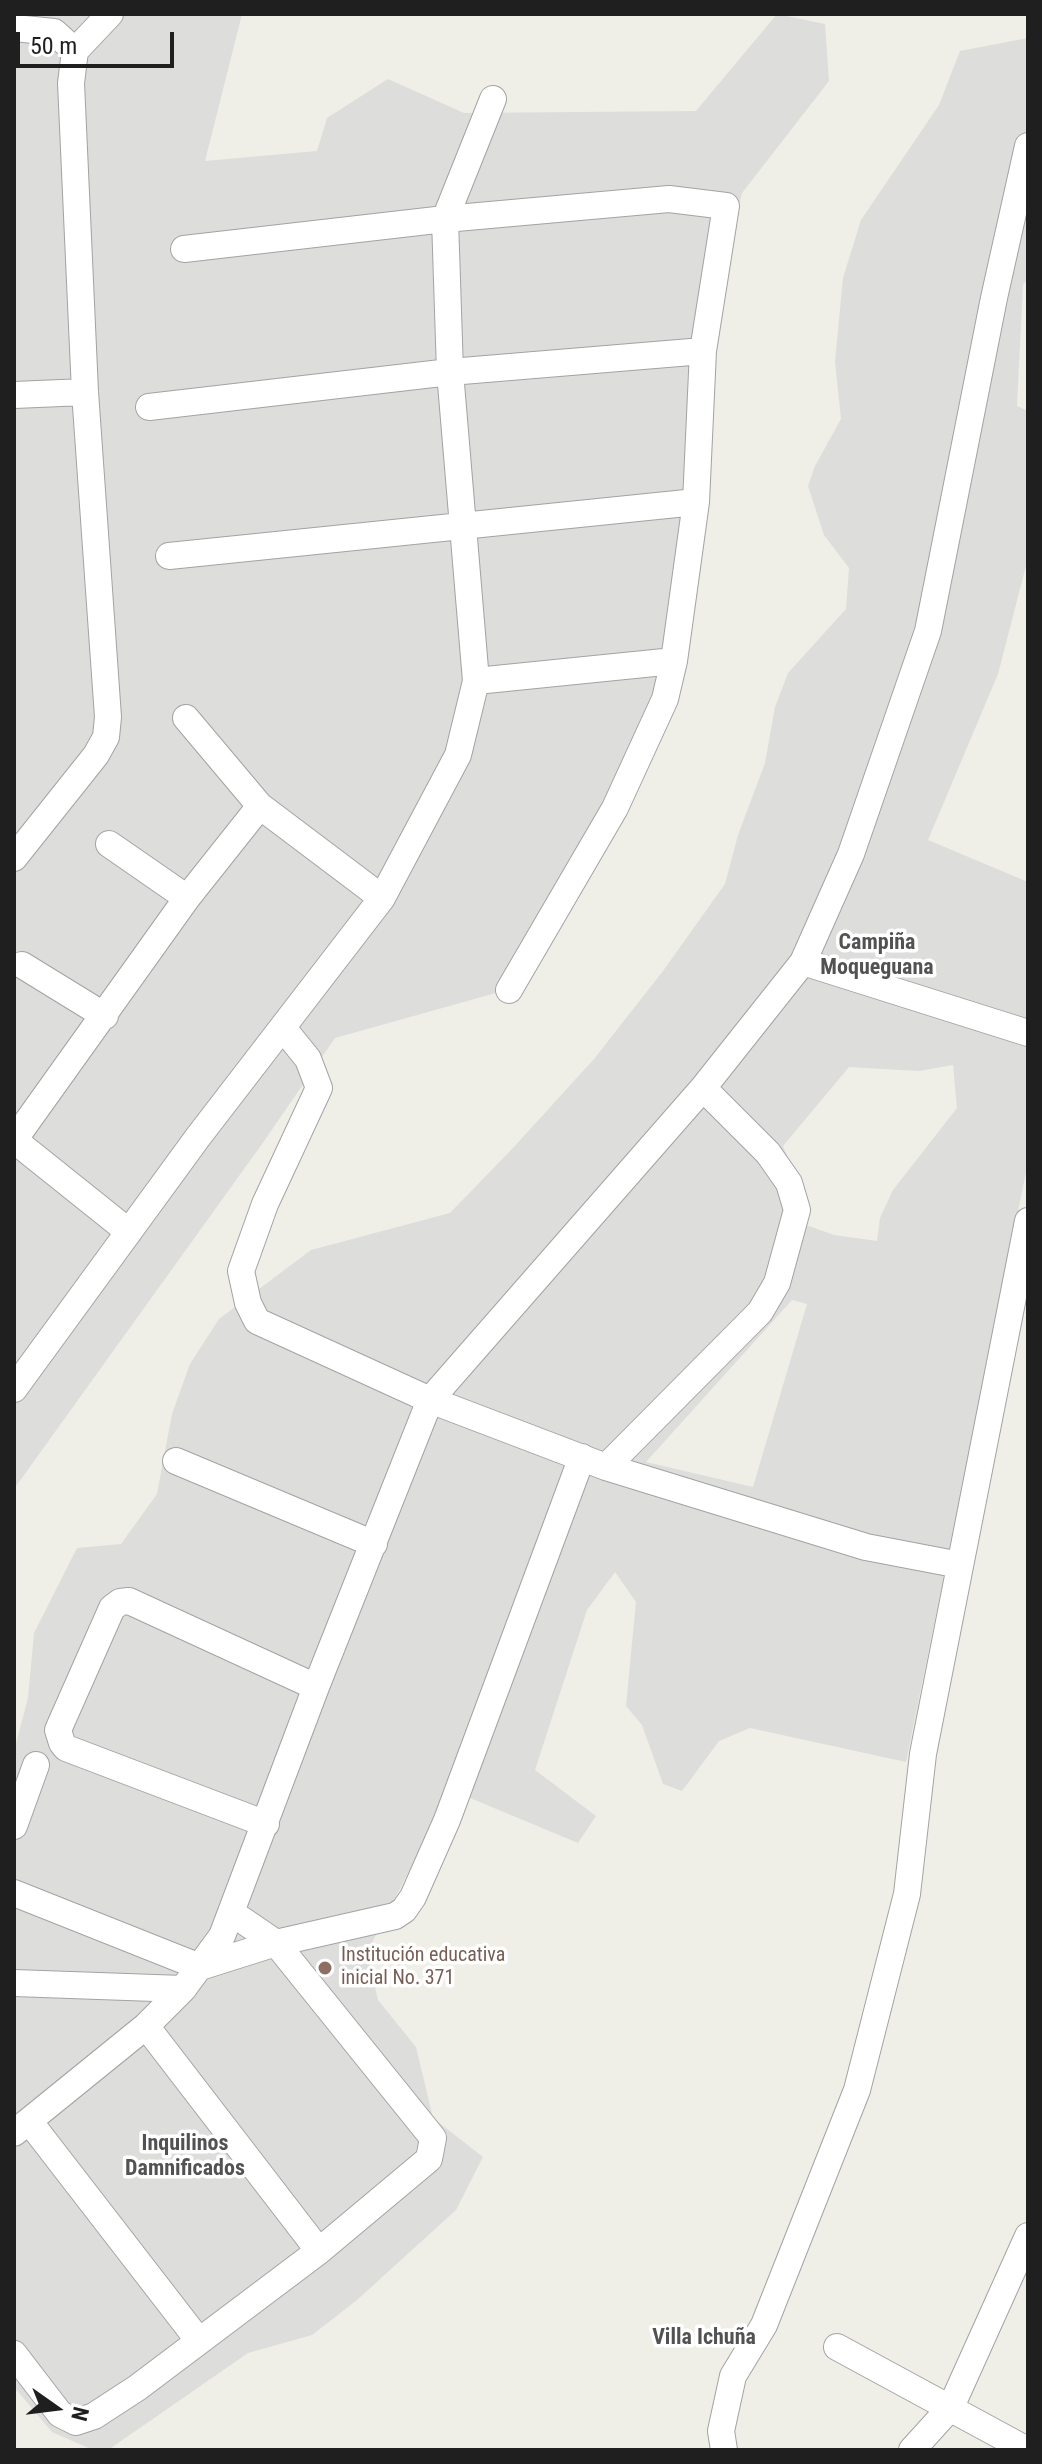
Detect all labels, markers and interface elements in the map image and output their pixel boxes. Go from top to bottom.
scale bar [20,16,178,66]
text: 50 m [30,32,77,60]
district label: Campiña Moqueguana [820,930,934,982]
place label: Institución educativa inicial No. 371 [341,1944,505,1991]
marker: Institución educativa inicial No. 371 [316,1959,334,1977]
district label: Inquilinos Damnificados [125,2131,245,2182]
district label: Villa Ichuña [652,2325,756,2351]
north arrow [16,2368,96,2448]
text: N [66,2404,94,2423]

